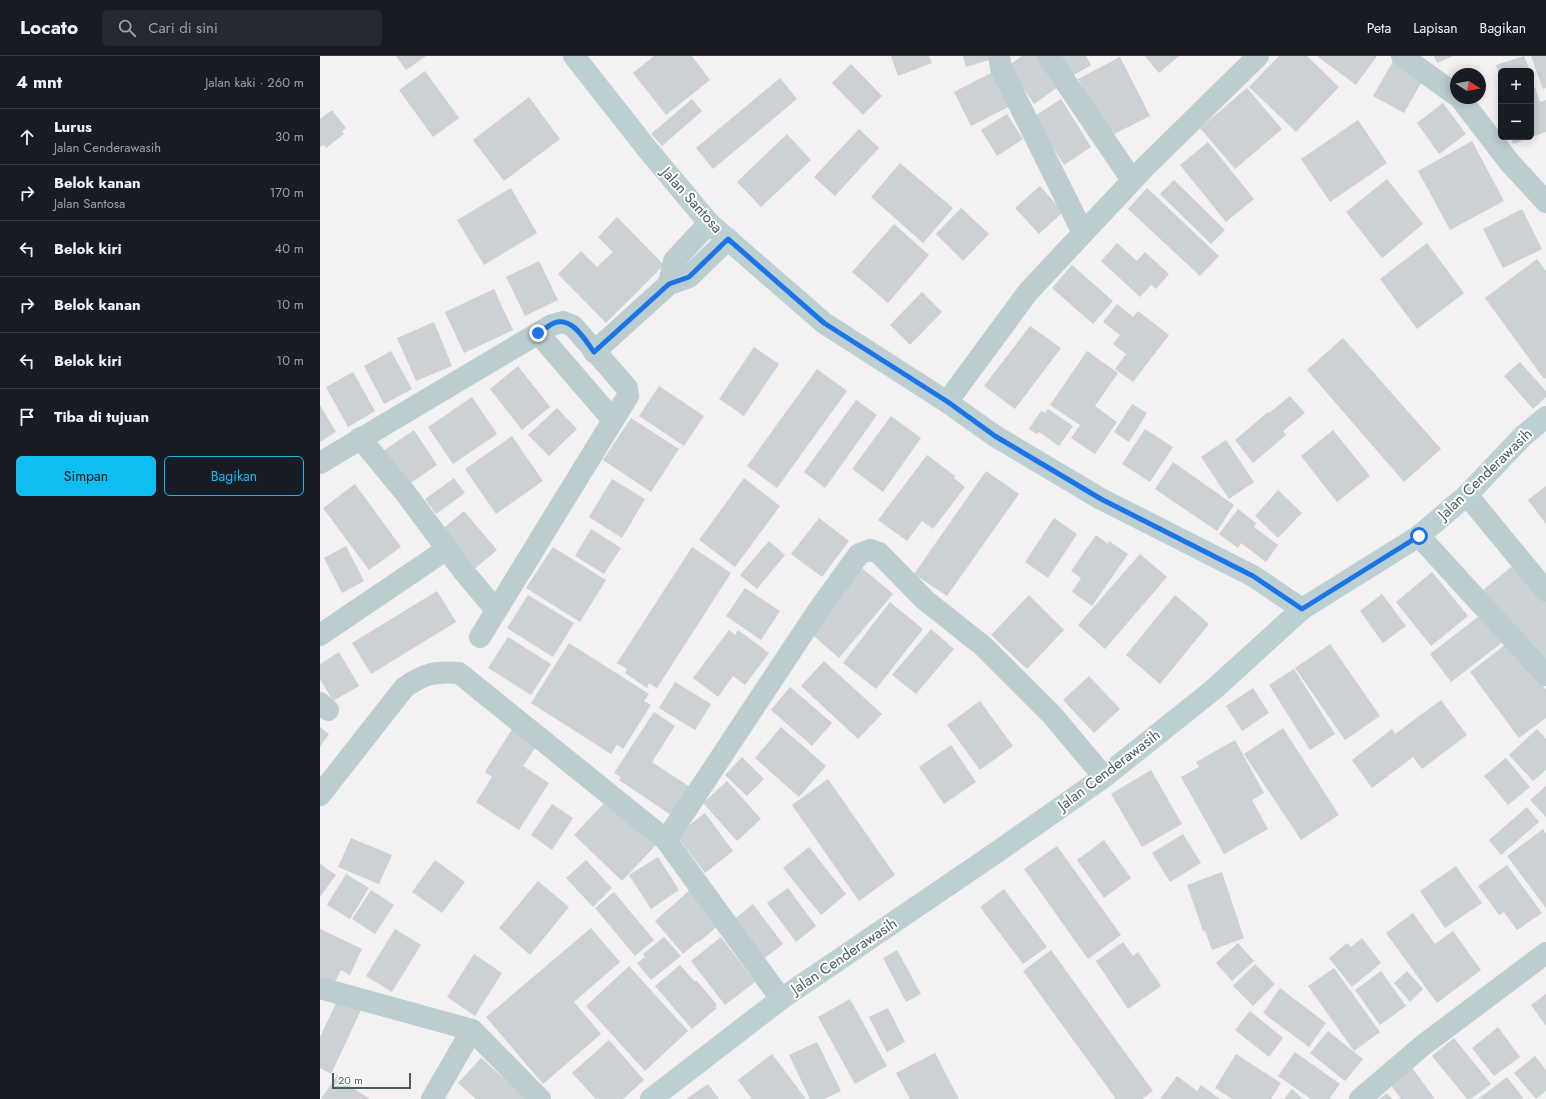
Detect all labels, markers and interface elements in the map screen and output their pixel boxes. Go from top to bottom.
search box [102,10,382,46]
text: Locato [20,14,78,41]
icon: search [116,17,138,39]
text: Cari di sini [148,17,218,39]
text: Peta [1367,18,1391,38]
text: Lapisan [1413,18,1458,38]
text: Bagikan [1480,18,1526,38]
north arrow [1450,68,1486,104]
map controls [1498,68,1534,140]
button: + [1498,68,1534,104]
text: 4 mnt [16,70,62,94]
text: Jalan kaki · 260 m [205,73,304,92]
button: − [1498,104,1534,140]
text: Lurus [54,116,92,138]
icon: ahead [16,126,38,148]
text: 30 m [275,127,304,146]
text: Jalan Cenderawasih [54,138,161,157]
street label: Jalan Santosa [655,161,728,238]
text: Belok kanan [54,172,141,194]
icon: right [16,182,38,204]
text: 170 m [269,183,304,202]
text: Jalan Santosa [54,194,125,213]
icon: left [16,238,38,260]
text: Belok kiri [54,238,122,260]
text: 40 m [275,239,304,258]
icon: right [16,294,38,316]
text: Belok kanan [54,294,141,316]
text: 10 m [276,295,304,314]
route end [529,324,547,342]
icon: left [16,350,38,372]
text: Belok kiri [54,350,122,372]
text: 10 m [276,351,304,370]
icon: arrive [16,406,38,428]
text: Tiba di tujuan [54,406,149,428]
street label: Jalan Cenderawasih [1431,423,1537,526]
button: Simpan [16,456,156,496]
button: Bagikan [164,456,304,496]
route start [1410,527,1428,545]
street label: Jalan Cenderawasih [1051,724,1165,817]
street label: Jalan Cenderawasih [785,912,901,1001]
scale bar [332,1071,411,1090]
text: 20 m [338,1072,363,1088]

